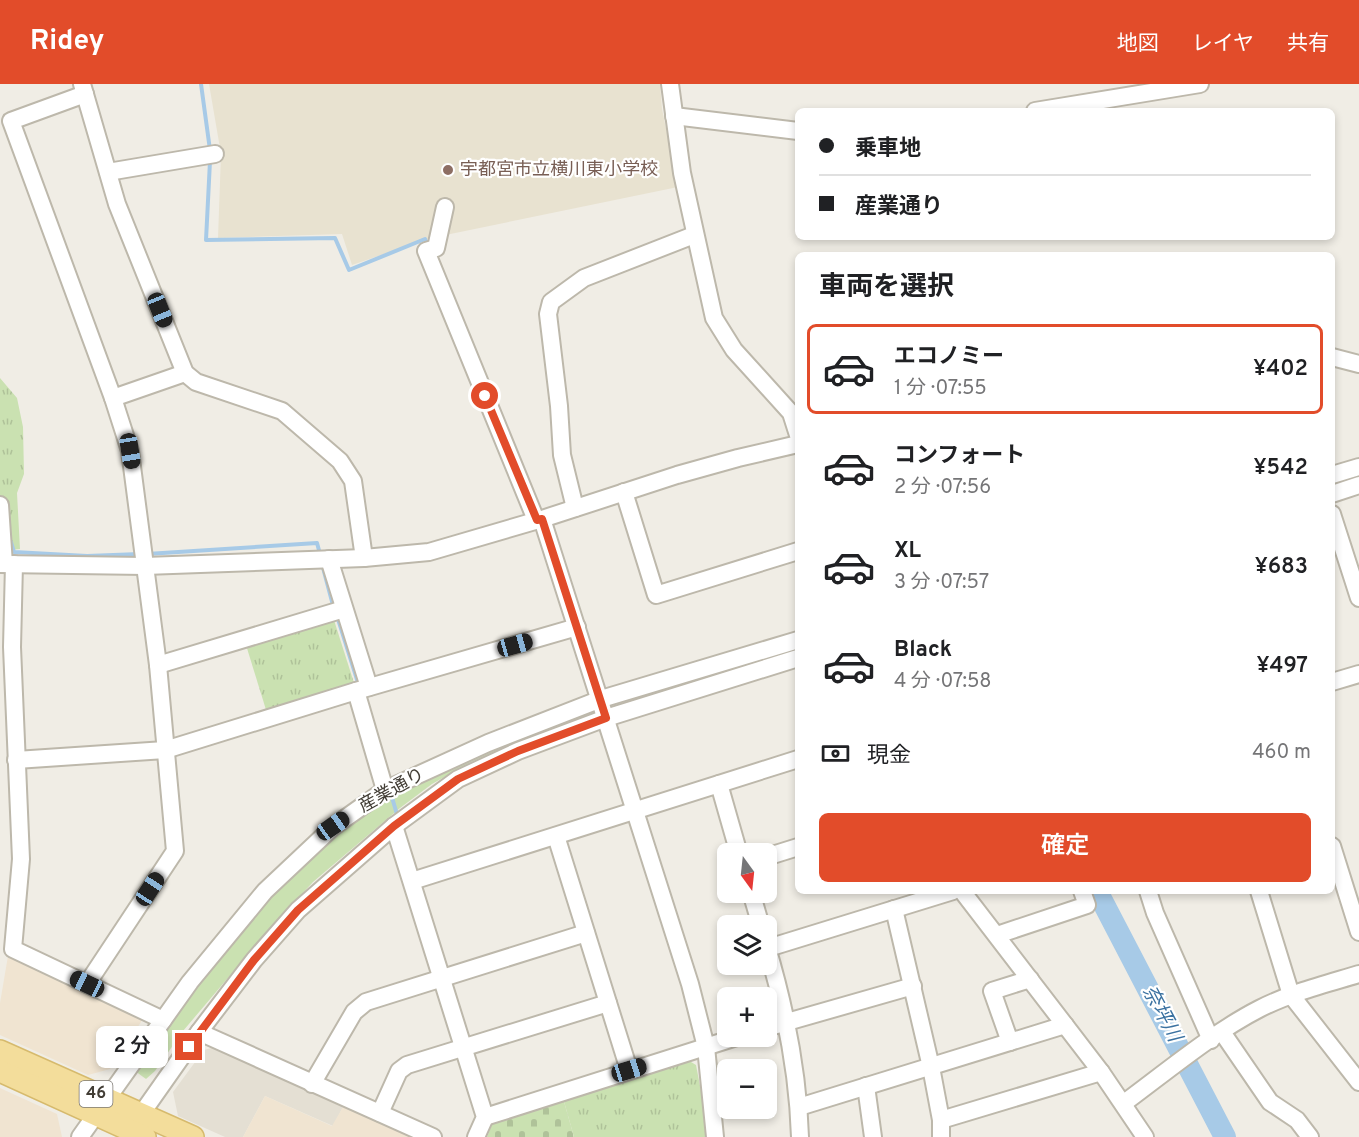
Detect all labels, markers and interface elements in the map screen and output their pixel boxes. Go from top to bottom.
text: Ridey [30,24,104,60]
text: 地図 [1117,31,1159,58]
text: レイヤ [1192,31,1254,58]
text: 共有 [1287,31,1329,58]
text: 乗車地 [855,136,921,163]
place label: 宇都宮市立横川東小学校 [460,159,658,182]
marker: 宇都宮市立横川東小学校 [441,163,455,177]
text: 産業通り [855,194,943,221]
text: 車両を選択 [819,271,954,305]
car [145,290,175,330]
icon: car [822,342,876,396]
text: エコノミー [894,344,1004,371]
text: ¥402 [1253,356,1308,383]
text: 1 分 · 07:55 [894,376,987,402]
route start [471,382,498,409]
car [118,432,142,470]
icon: car [822,441,876,495]
text: コンフォート [894,443,1025,470]
text: ¥542 [1254,455,1308,482]
text: 2 分 · 07:56 [894,475,991,501]
text: XL [894,538,921,565]
icon: car [822,540,876,594]
text: ¥683 [1255,554,1308,581]
text: 3 分 · 07:57 [894,570,989,596]
car [495,631,535,659]
text: Black [894,637,952,664]
icon: car [822,639,876,693]
text: ¥497 [1256,653,1308,680]
text: 4 分 · 07:58 [894,669,992,695]
icon: cash [819,737,852,770]
text: 460 m [1252,740,1311,766]
text: 現金 [867,743,911,770]
street label: 産業通り [355,763,429,819]
car [313,808,353,844]
button: 確定 [819,813,1311,882]
north arrow [717,843,777,903]
map controls [717,843,777,1119]
car [133,869,167,909]
button: layers [717,915,777,975]
car [67,968,107,1000]
water label: 奈坪川 [1135,981,1188,1048]
button: + [717,987,777,1047]
callout: 2 分 [96,1026,168,1068]
route end [175,1033,202,1060]
text: 2 分 [113,1034,151,1060]
car [609,1056,649,1084]
button: − [717,1059,777,1119]
road number: 46 [80,1081,112,1107]

